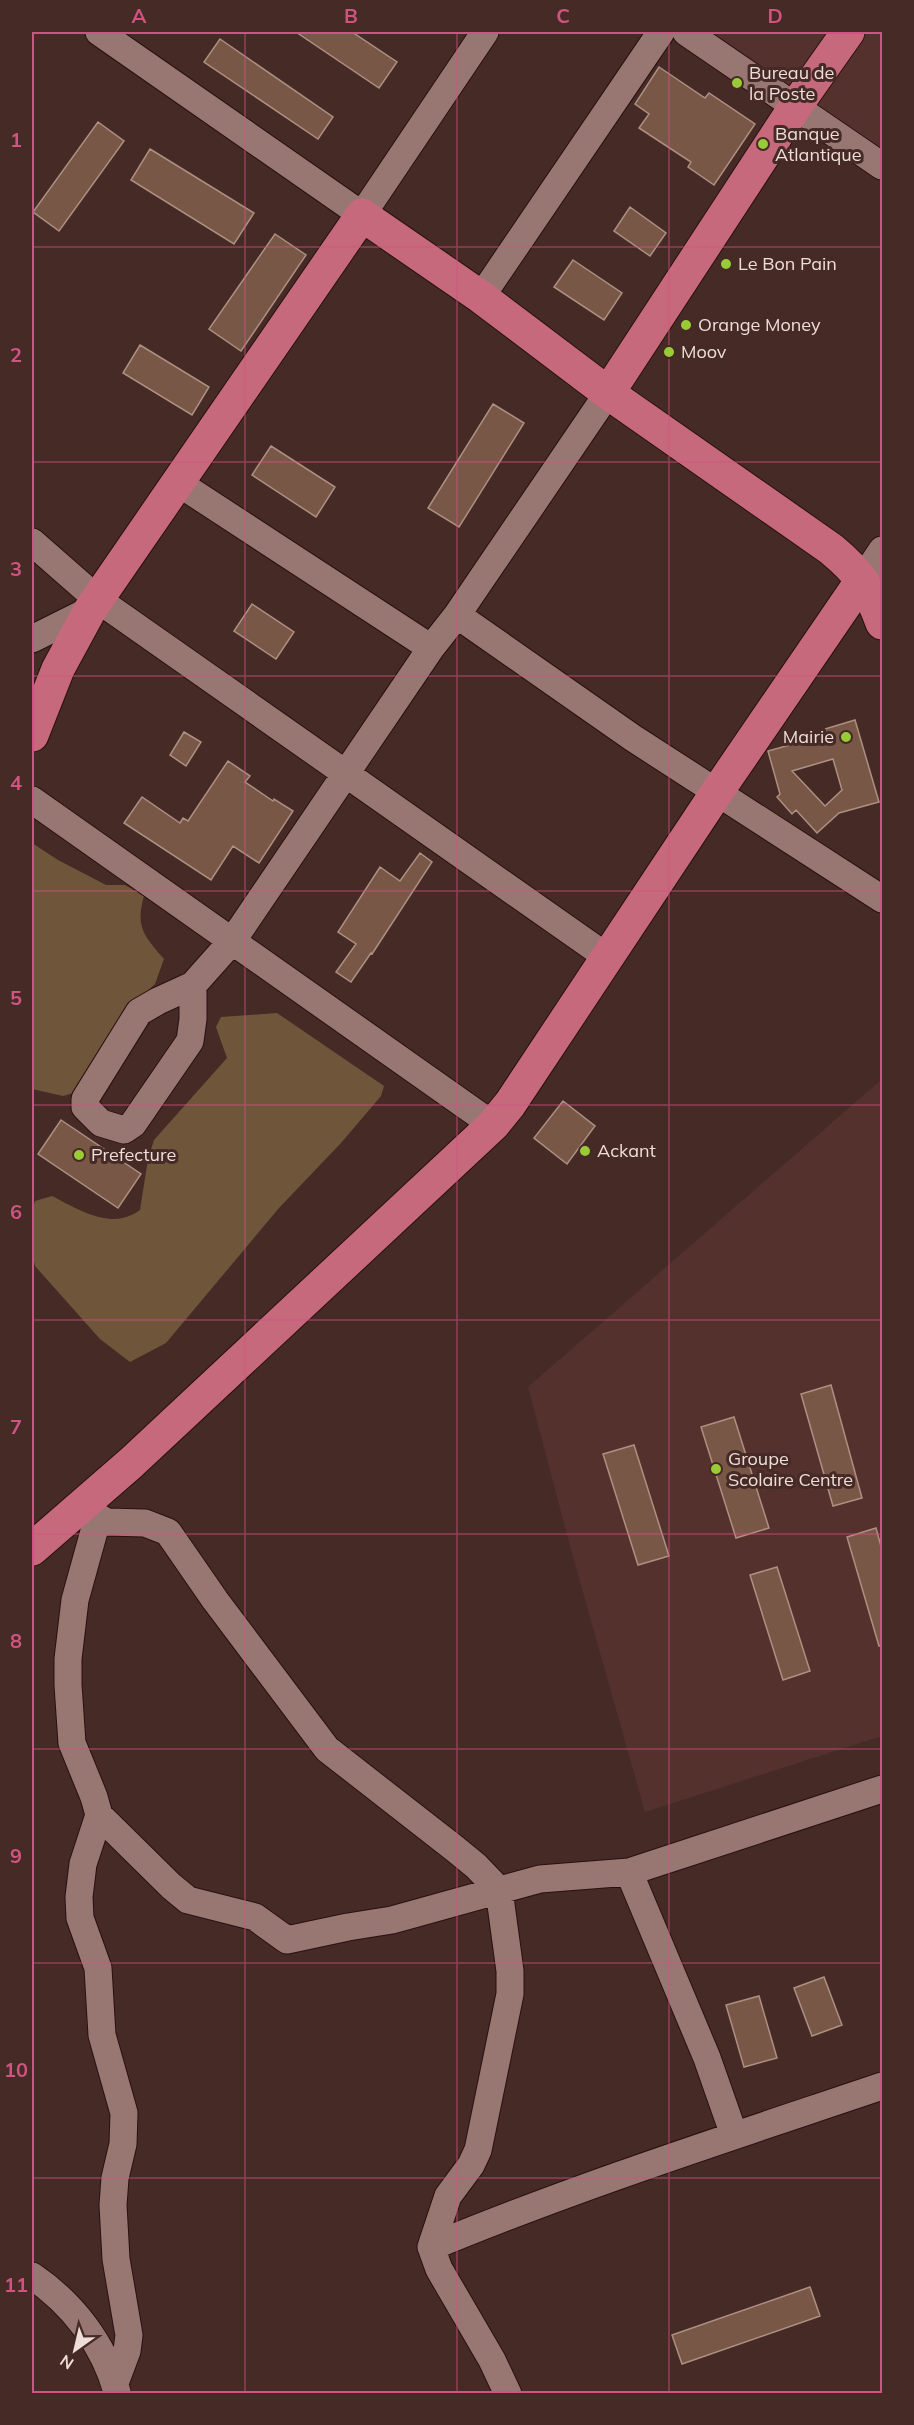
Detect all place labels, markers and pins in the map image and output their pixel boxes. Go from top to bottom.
place label: Bureau de la Poste [749,61,834,105]
marker: Bureau de la Poste [730,76,744,90]
place label: Banque Atlantique [775,122,862,166]
marker: Banque Atlantique [756,137,770,151]
place label: Le Bon Pain [738,252,837,275]
marker: Le Bon Pain [719,257,733,271]
place label: Orange Money [698,313,821,336]
marker: Orange Money [679,318,693,332]
place label: Moov [681,340,727,363]
marker: Moov [662,345,676,359]
place label: Mairie [783,725,834,748]
marker: Mairie [839,730,853,744]
place label: Ackant [597,1139,656,1162]
place label: Prefecture [91,1143,176,1166]
marker: Ackant [578,1144,592,1158]
marker: Prefecture [72,1148,86,1162]
place label: Groupe Scolaire Centre [728,1447,853,1491]
marker: Groupe Scolaire Centre [709,1462,723,1476]

